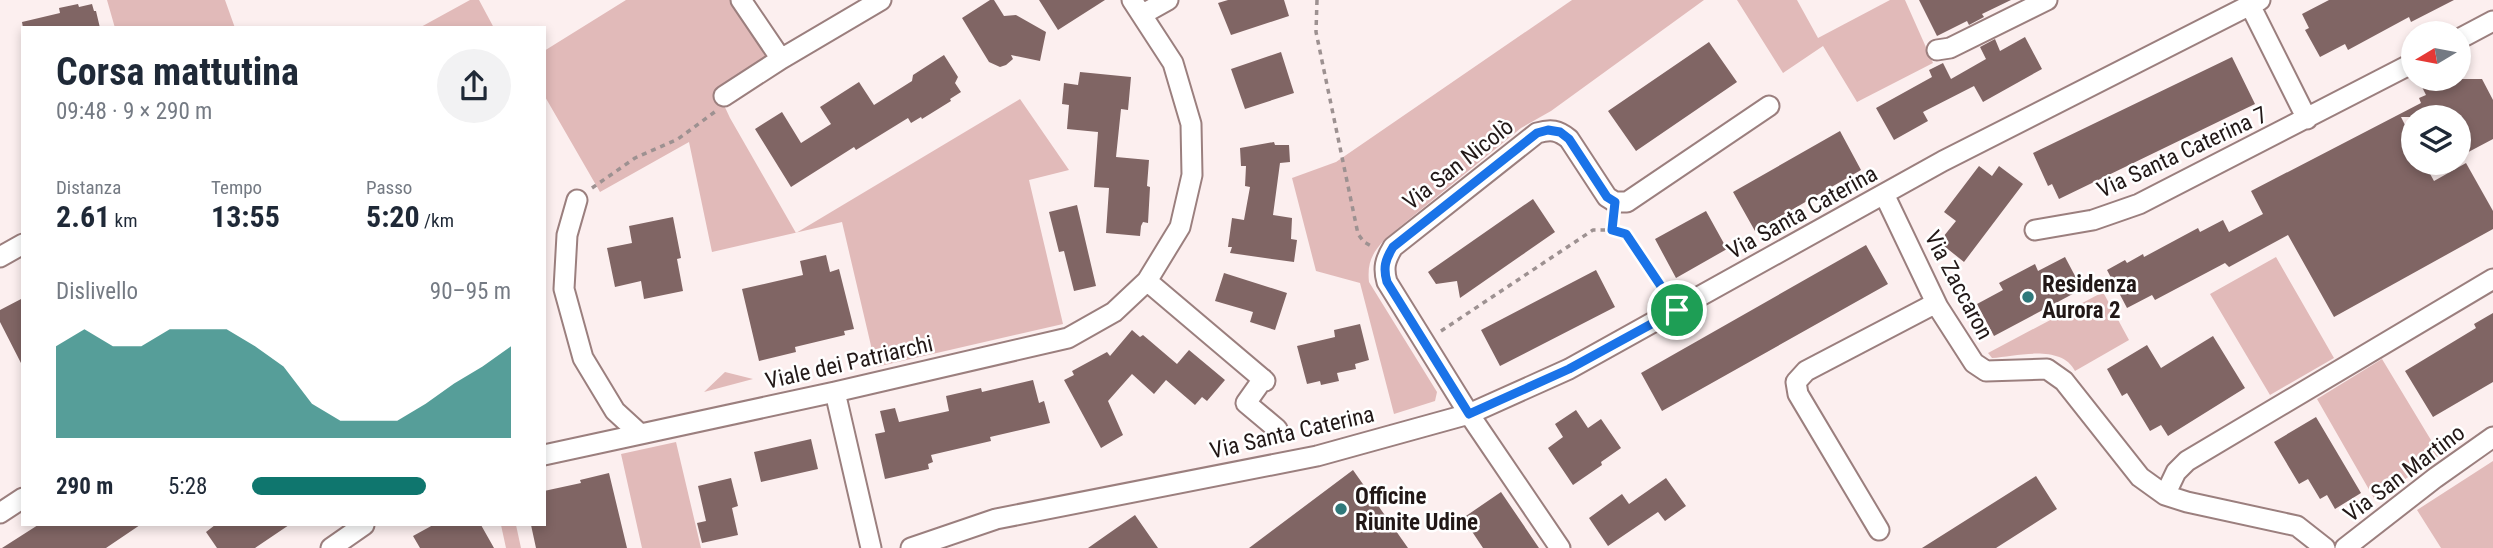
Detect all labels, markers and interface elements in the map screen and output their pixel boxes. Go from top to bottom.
north arrow [2401,21,2471,91]
map controls [2401,21,2471,175]
button: share [437,49,511,123]
text: Corsa mattutina [56,50,299,94]
text: 09:48 · 9 × 290 m [56,98,212,125]
street label: Via Santa Caterina 7 [2093,101,2271,204]
button: layers [2401,105,2471,175]
street label: Via San Nicolò [1398,113,1519,216]
street label: Via Santa Caterina [1722,160,1882,265]
text: Distanza [56,176,121,199]
text: Tempo [211,176,262,199]
text: Passo [366,176,412,199]
text: 2.61 [56,199,110,234]
text: 13:55 [211,199,280,234]
text: 5:20 [366,199,420,234]
text: km [110,209,137,232]
text: /km [420,209,454,232]
street label: Via Zaccaron [1919,226,1998,344]
place label: Residenza Aurora 2 [2042,271,2137,324]
text: Dislivello [56,278,138,305]
text: 90–95 m [430,278,511,305]
pin [1647,280,1707,340]
marker: Residenza Aurora 2 [2020,289,2036,305]
icon: arrive [1658,291,1696,329]
street label: Viale dei Patriarchi [763,330,935,395]
street label: Via Santa Caterina [1207,400,1377,465]
street label: Via San Martino [2338,419,2470,528]
text: 290 m [56,473,113,500]
text: 5:28 [168,473,207,500]
place label: Officine Riunite Udine [1355,483,1478,536]
marker: Officine Riunite Udine [1333,501,1349,517]

